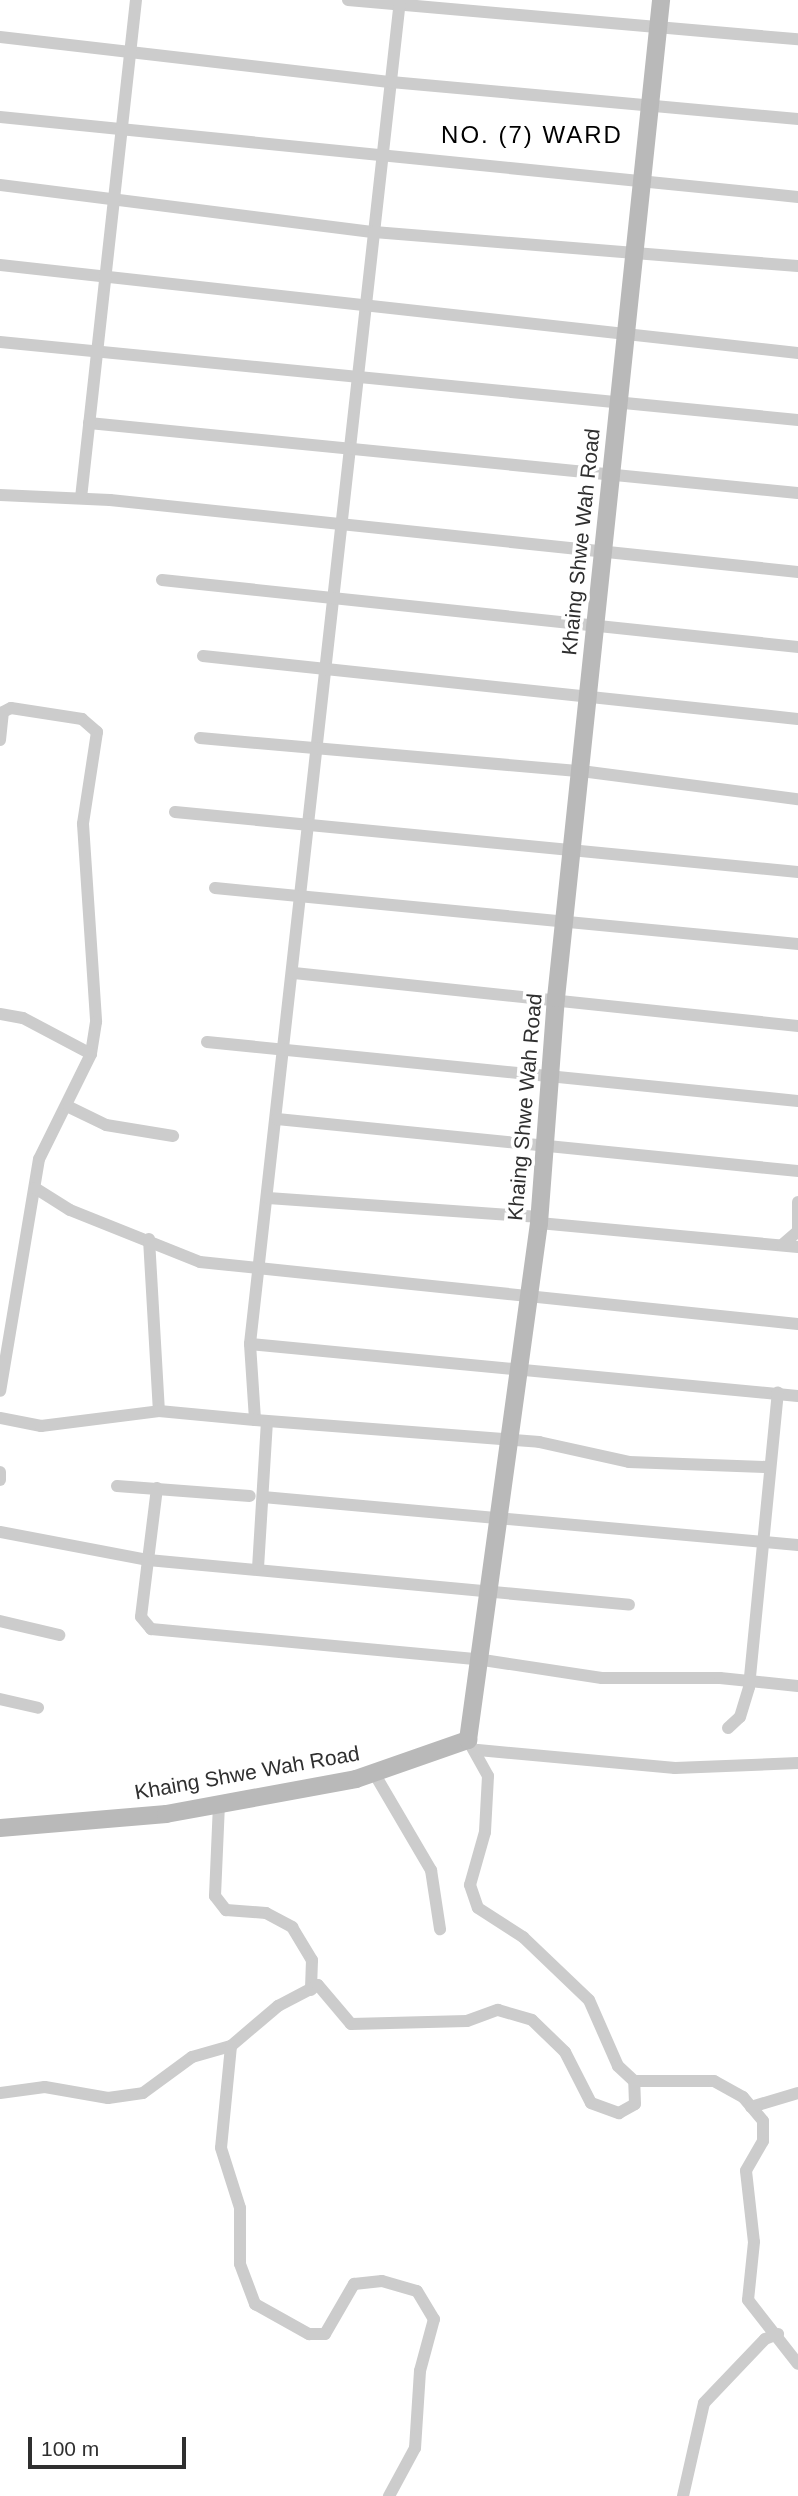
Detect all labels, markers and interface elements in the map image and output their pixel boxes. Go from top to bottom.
district label: NO. (7) WARD [443,121,621,149]
street label: Khaing Shwe Wah Road [557,427,605,657]
street label: Khaing Shwe Wah Road [503,992,547,1222]
street label: Khaing Shwe Wah Road [133,1741,361,1805]
scale bar [32,2422,189,2466]
text: 100 m [41,2437,99,2460]

